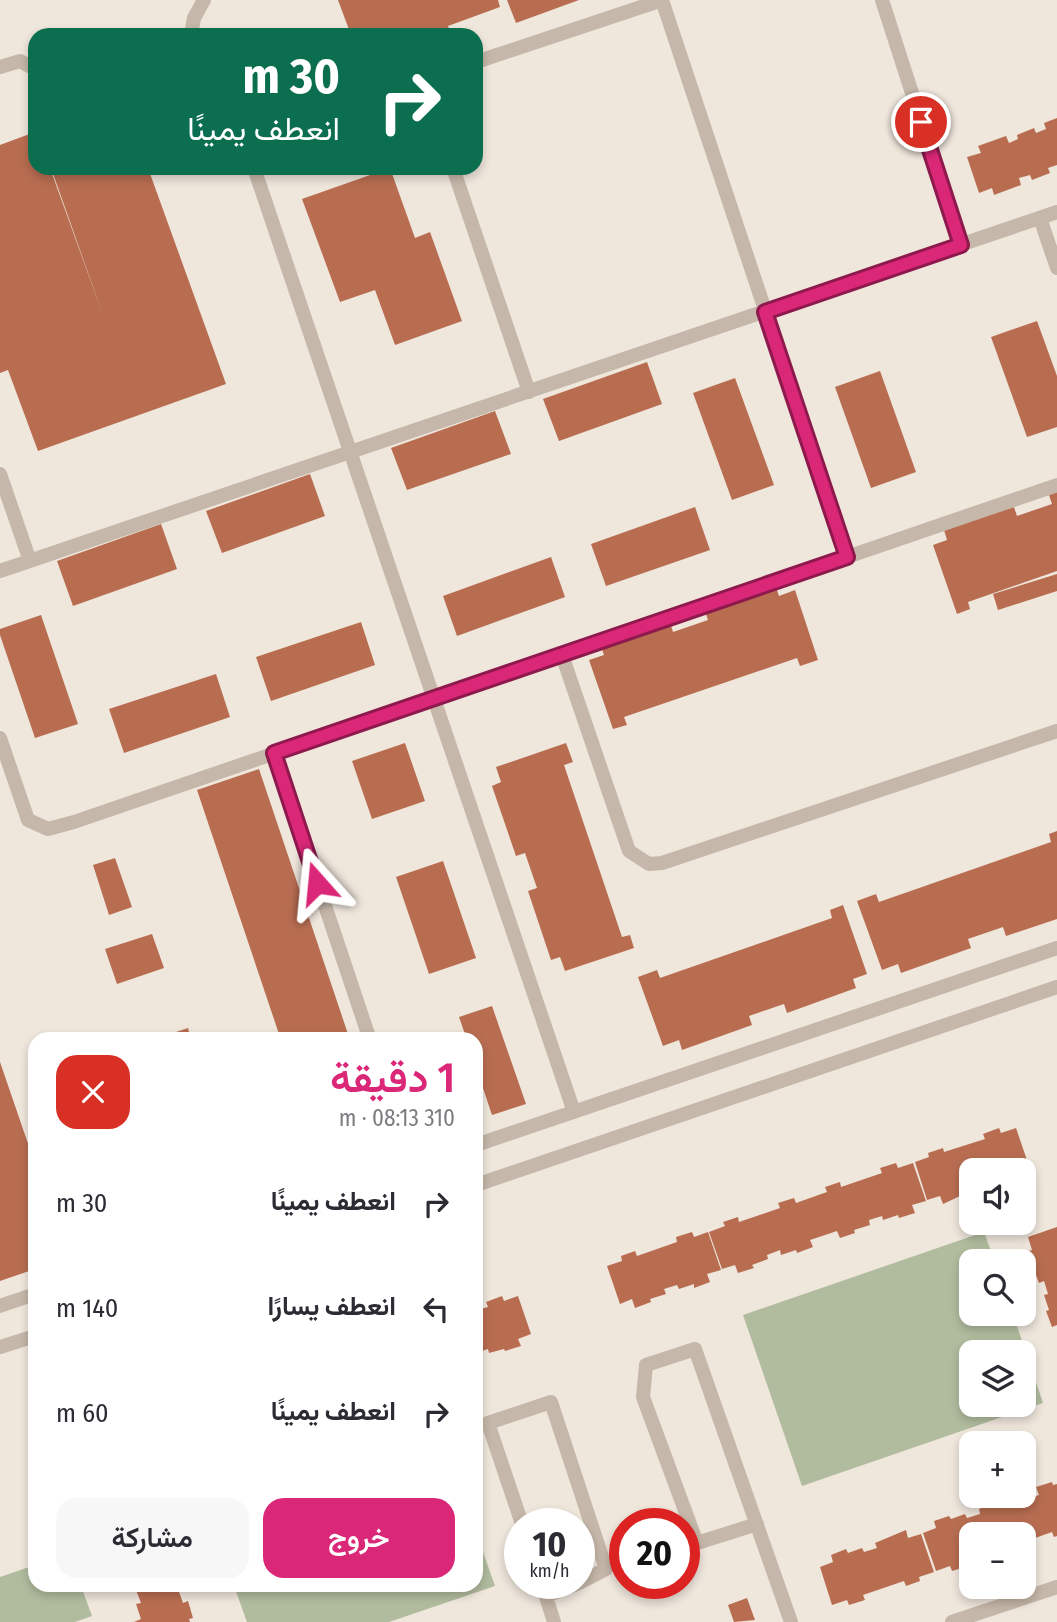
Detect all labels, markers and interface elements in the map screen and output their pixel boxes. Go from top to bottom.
text: 30 m [242,47,340,106]
icon: right [364,56,455,147]
pin [891,92,951,152]
icon: arrive [902,103,940,141]
text: انعطف يمينًا [187,110,340,148]
position arrow [280,846,354,920]
text: 1 دقيقة [330,1053,455,1103]
button: close [56,1055,130,1129]
text: 310 m · 08:13 [339,1104,455,1132]
map controls [959,1158,1036,1599]
button: sound [959,1158,1036,1235]
icon: right [417,1185,455,1223]
text: انعطف يمينًا [271,1186,396,1217]
text: 30 m [56,1188,107,1219]
button: search [959,1249,1036,1326]
icon: left [417,1290,455,1328]
text: انعطف يسارًا [268,1291,396,1322]
text: 140 m [56,1293,118,1324]
button: layers [959,1340,1036,1417]
icon: right [417,1395,455,1433]
text: انعطف يمينًا [271,1396,396,1427]
text: 60 m [56,1398,109,1429]
button: + [959,1431,1036,1508]
button: مشاركة [56,1498,249,1578]
button: خروج [263,1498,455,1578]
speed limit sign: 20 [609,1508,700,1599]
button: − [959,1522,1036,1599]
text: 10 [533,1523,566,1565]
text: km/h [529,1560,570,1582]

